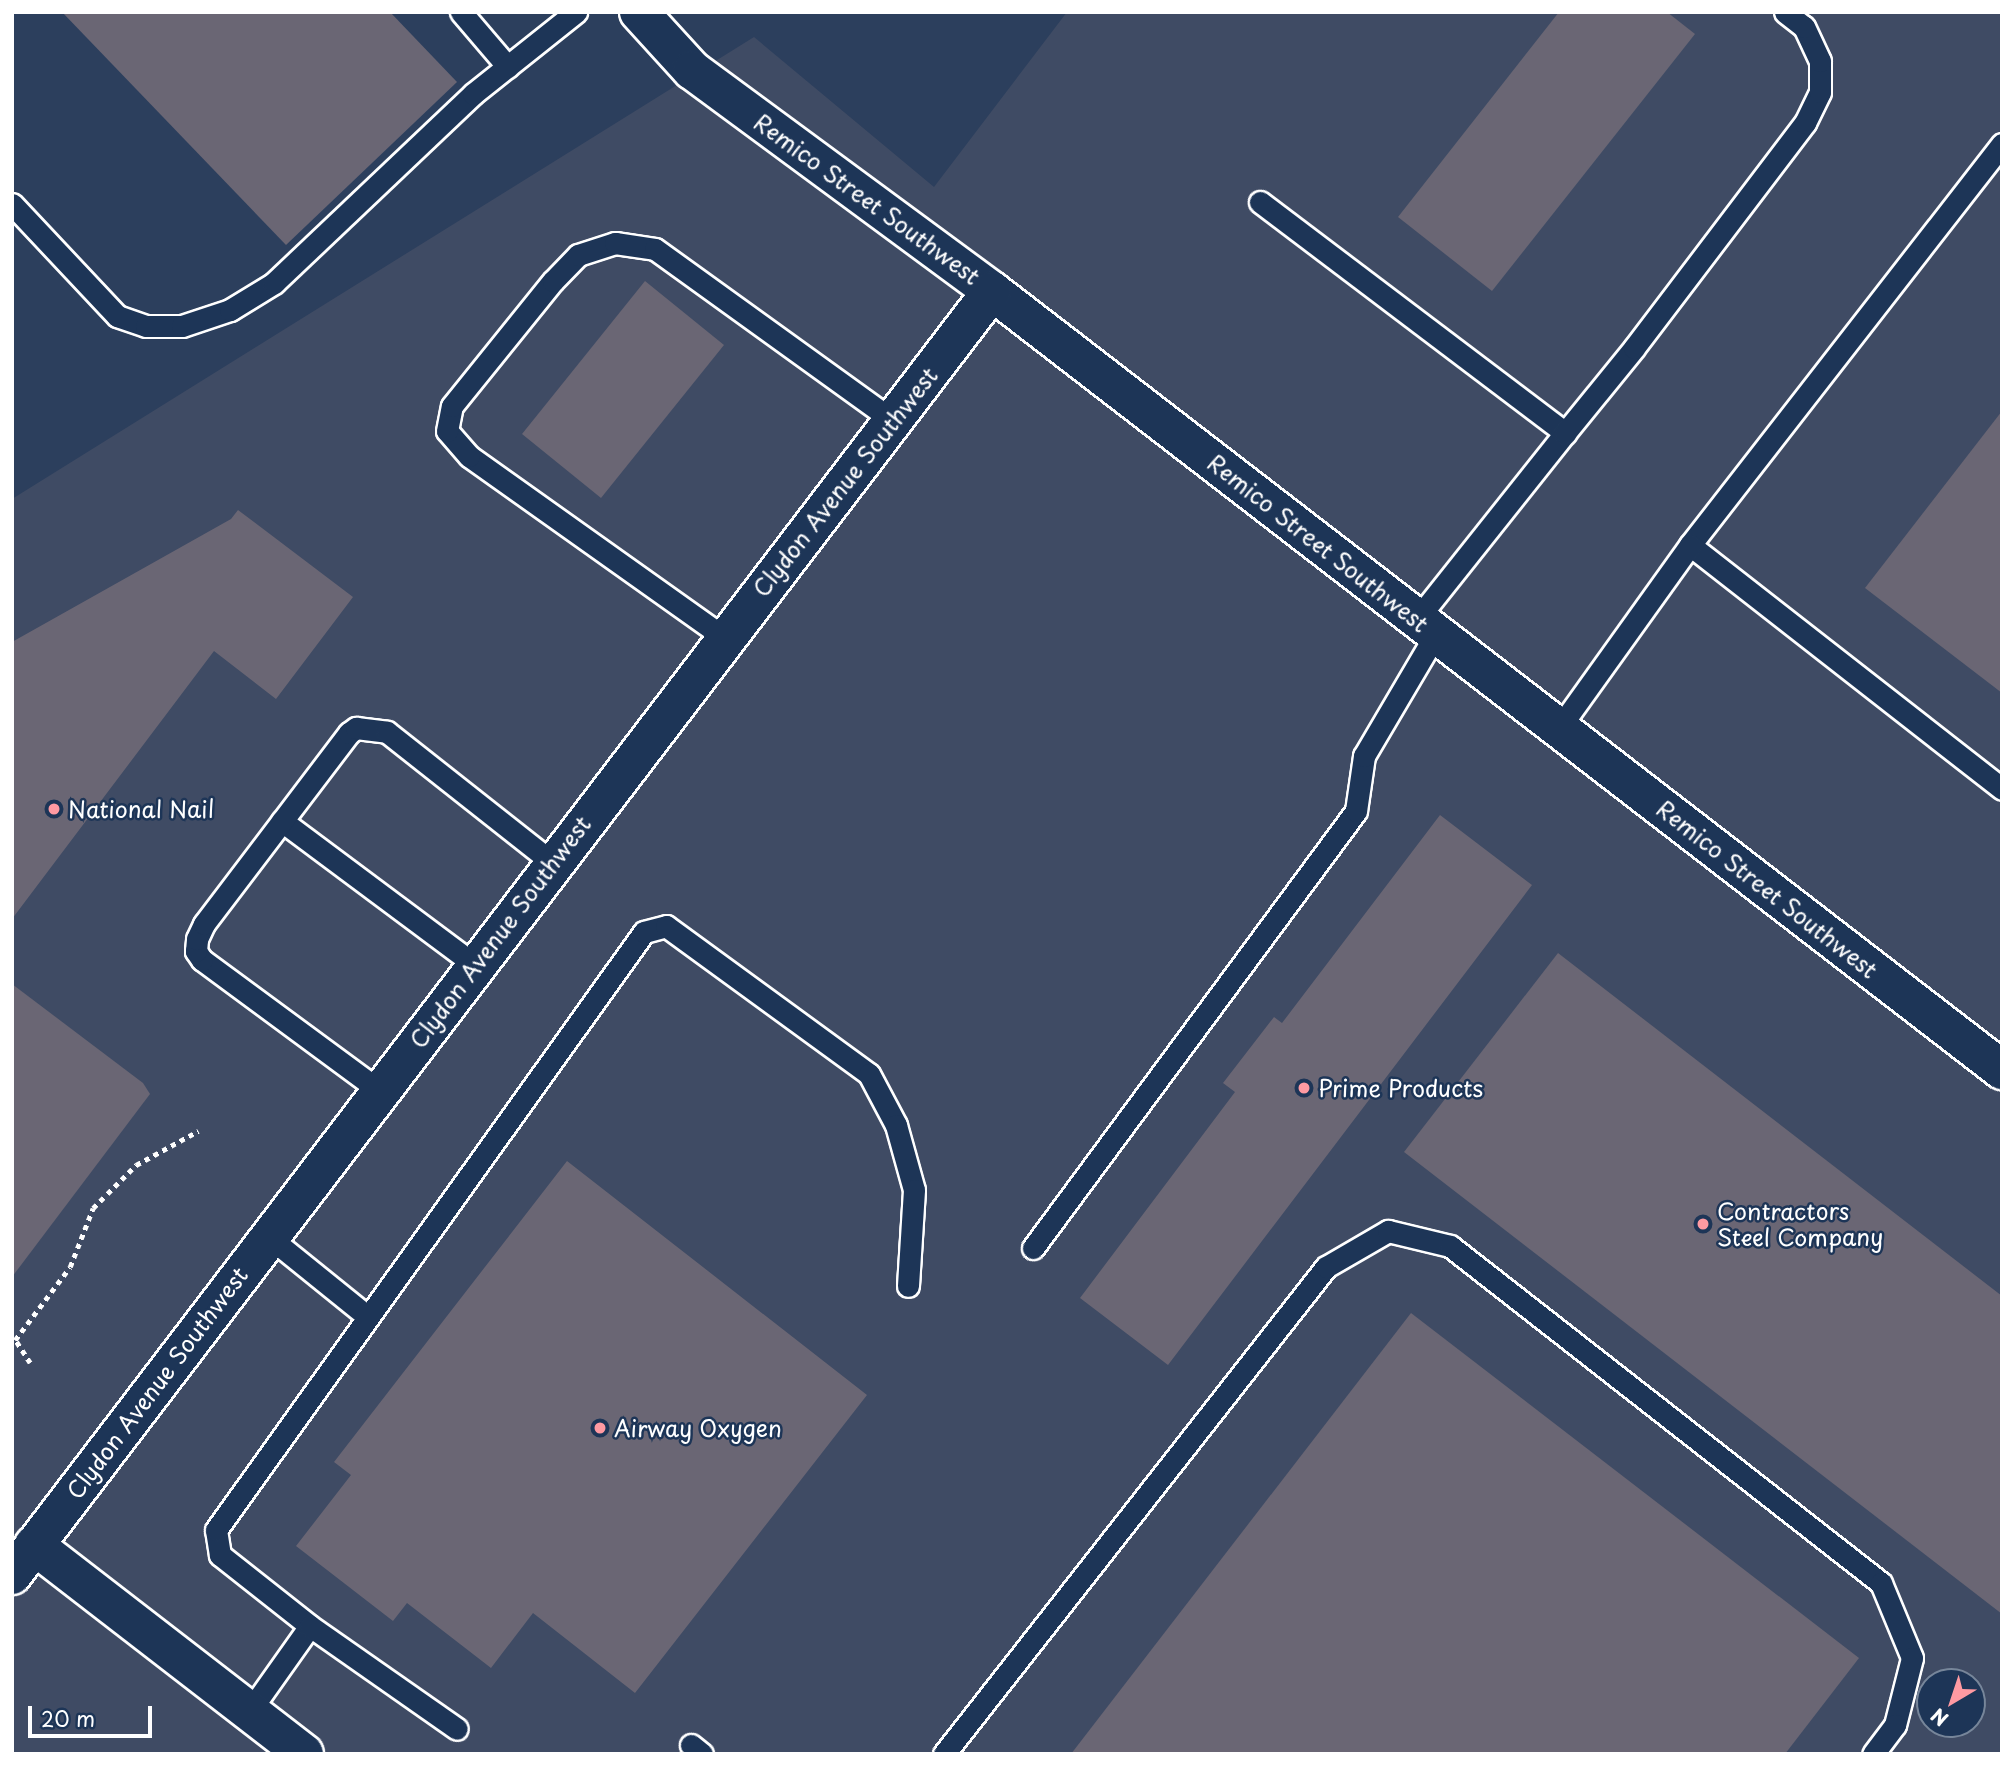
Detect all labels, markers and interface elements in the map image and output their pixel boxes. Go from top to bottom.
street label: Remico Street Southwest [747,107,987,291]
street label: Clydon Avenue Southwest [747,362,943,602]
street label: Remico Street Southwest [1201,447,1435,639]
street label: Remico Street Southwest [1650,793,1884,985]
place label: National Nail [68,795,215,823]
marker: National Nail [46,801,62,817]
street label: Clydon Avenue Southwest [404,811,596,1053]
place label: Prime Products [1318,1074,1484,1102]
marker: Prime Products [1296,1080,1312,1096]
place label: Contractors Steel Company [1717,1197,1885,1251]
marker: Contractors Steel Company [1695,1216,1711,1232]
street label: Clydon Avenue Southwest [61,1262,253,1504]
place label: Airway Oxygen [614,1414,782,1442]
marker: Airway Oxygen [592,1420,608,1436]
north arrow [1916,1668,1986,1738]
scale bar [32,1692,156,1736]
text: 20 m [41,1702,95,1734]
text: N [1924,1702,1954,1733]

